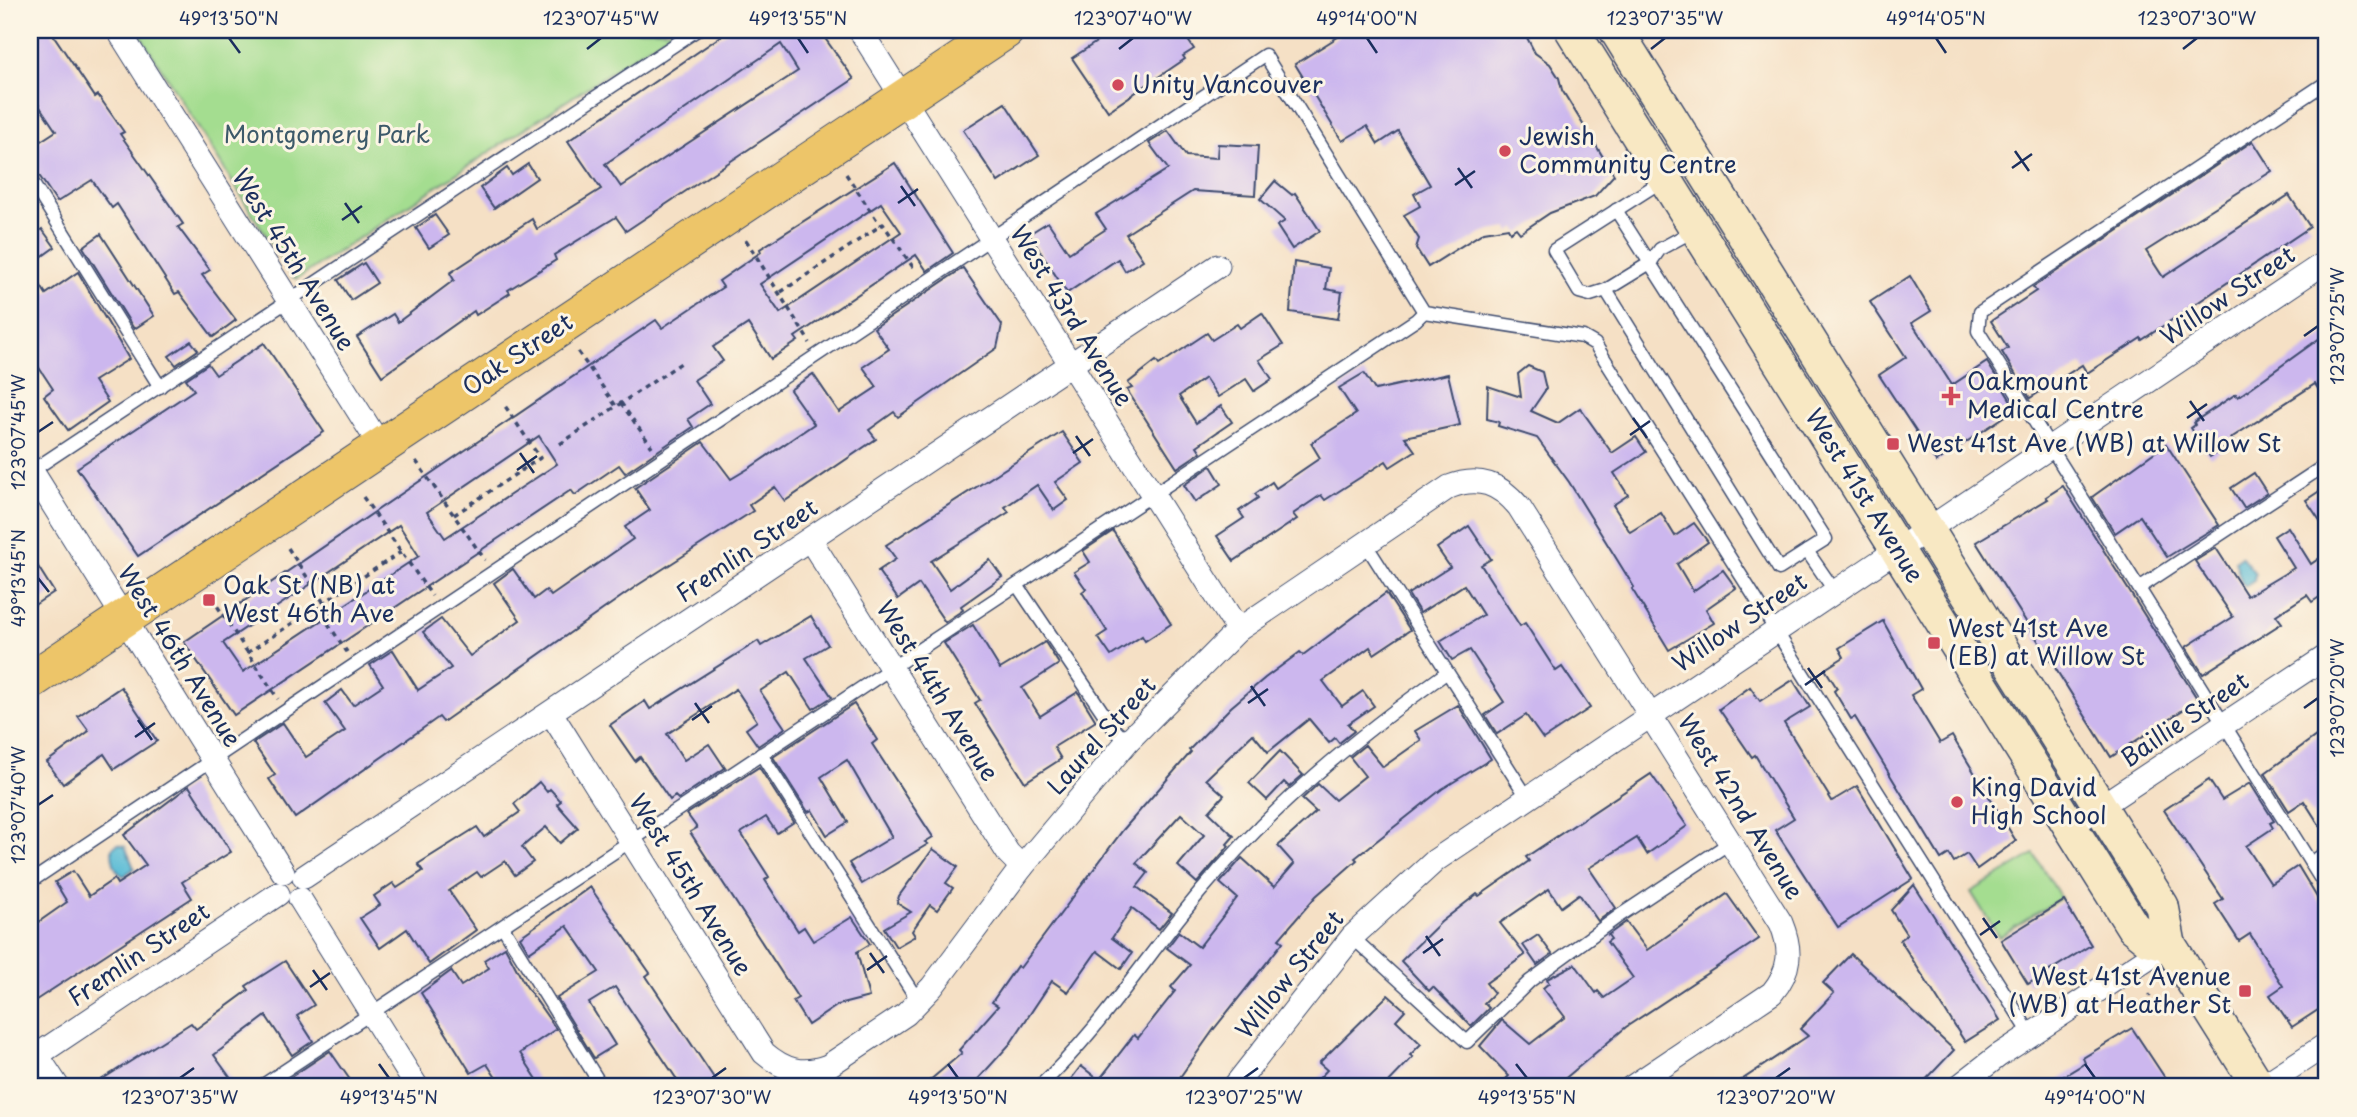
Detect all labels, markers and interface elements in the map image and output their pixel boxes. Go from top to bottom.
text: 49°13'50"N [179,4,279,31]
text: 123°07'45"W [543,4,660,31]
text: 49°13'55"N [749,4,847,31]
text: 123°07'40"W [1074,4,1193,31]
text: 49°14'00"N [1316,4,1418,31]
text: 123°07'35"W [1607,4,1724,31]
text: 49°14'05"N [1886,4,1986,31]
text: 123°07'30"W [2138,4,2257,31]
place label: Unity Vancouver [1132,65,1323,101]
marker: Unity Vancouver [1110,77,1126,93]
park label: Montgomery Park [224,115,430,151]
place label: Jewish Community Centre [1519,117,1737,181]
marker: Jewish Community Centre [1497,143,1513,159]
street label: West 45th Avenue [224,161,365,357]
street label: West 43rd Avenue [1002,217,1143,413]
street label: Willow Street [2152,236,2302,353]
text: 123°07'25"W [2323,267,2350,385]
street label: Oak Street [454,303,579,404]
place label: Oakmount Medical Centre [1967,362,2144,426]
text: 123°07'45"W [4,373,31,490]
marker: Oakmount Medical Centre [1941,386,1961,406]
street label: West 41st Avenue [1797,401,1934,589]
place label: West 41st Ave (WB) at Willow St [1907,424,2281,460]
marker: West 41st Ave (WB) at Willow St [1885,436,1901,452]
street label: Fremlin Street [668,489,824,610]
text: 49°13'45"N [4,529,31,627]
street label: West 46th Avenue [110,557,251,753]
street label: Willow Street [1664,563,1814,680]
place label: Oak St (NB) at West 46th Ave [223,566,395,630]
marker: Oak St (NB) at West 46th Ave [201,592,217,608]
street label: West 44th Avenue [869,593,1009,787]
place label: West 41st Ave (EB) at Willow St [1948,609,2145,673]
marker: West 41st Ave (EB) at Willow St [1926,635,1942,651]
text: 123°07'20"W [2323,638,2350,758]
street label: Baillie Street [2112,662,2255,775]
street label: Laurel Street [1038,667,1164,802]
street label: West 42nd Avenue [1670,706,1813,906]
text: 123°07'40"W [4,745,31,864]
place label: King David High School [1971,768,2107,832]
street label: West 45th Avenue [621,786,762,982]
marker: King David High School [1949,794,1965,810]
street label: Fremlin Street [60,893,216,1014]
street label: Willow Street [1225,902,1352,1046]
place label: West 41st Avenue (WB) at Heather St [2009,957,2231,1021]
marker: West 41st Avenue (WB) at Heather St [2237,983,2253,999]
text: 123°07'35"W [122,1083,239,1110]
text: 49°13'45"N [340,1083,438,1110]
text: 123°07'30"W [653,1083,772,1110]
text: 49°13'50"N [908,1083,1008,1110]
text: 123°07'25"W [1185,1083,1303,1110]
text: 49°13'55"N [1478,1083,1576,1110]
text: 123°07'20"W [1716,1083,1836,1110]
text: 49°14'00"N [2044,1083,2146,1110]

